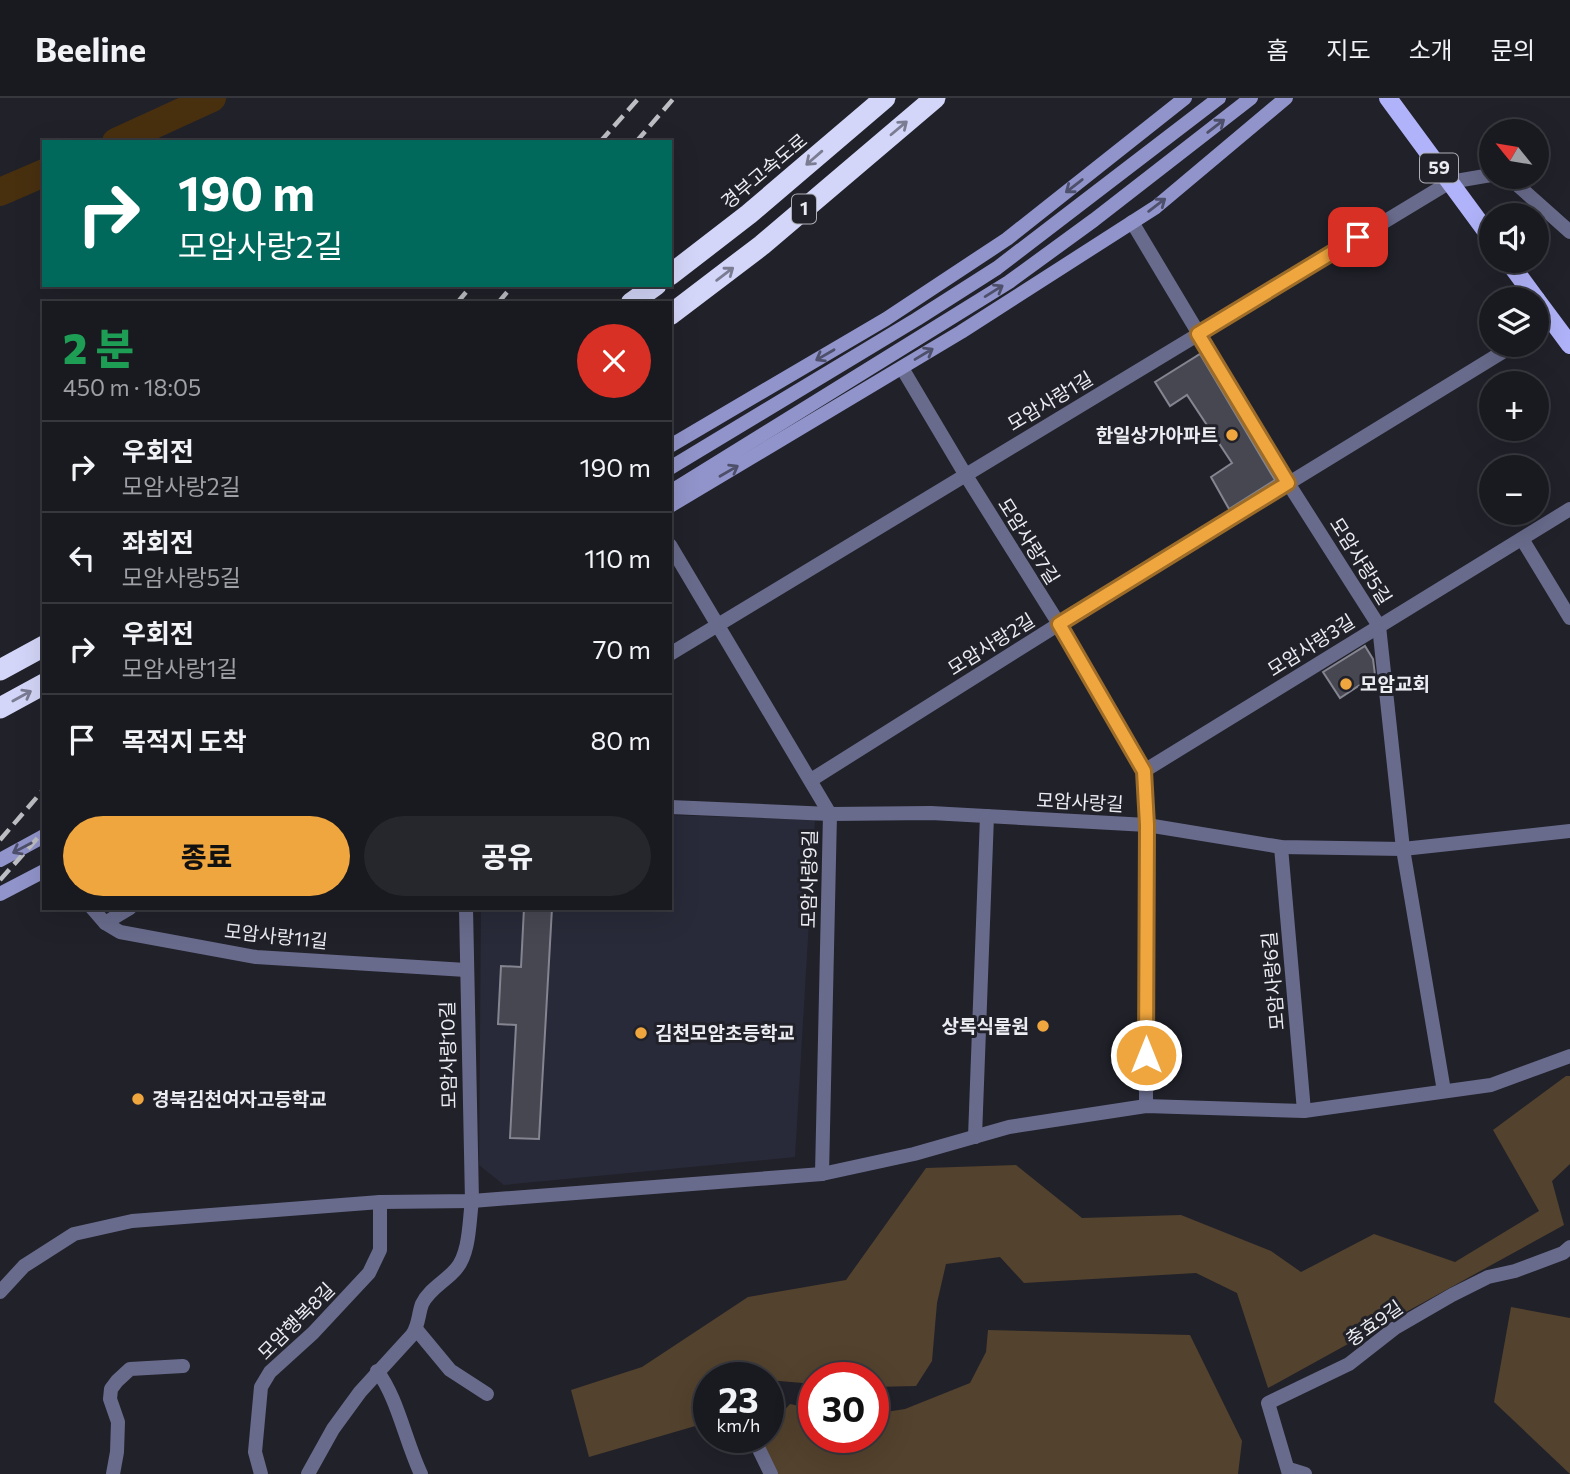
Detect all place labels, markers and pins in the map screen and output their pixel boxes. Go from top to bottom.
pin [1328,207,1388,267]
place label: 한일상가아파트 [1096,423,1218,446]
marker: 한일상가아파트 [1224,427,1240,443]
place label: 모암교회 [1360,672,1430,695]
marker: 모암교회 [1338,676,1354,692]
place label: 상록식물원 [942,1014,1029,1037]
marker: 상록식물원 [1035,1018,1051,1034]
place label: 김천모암초등학교 [655,1021,795,1044]
marker: 김천모암초등학교 [633,1025,649,1041]
place label: 경북김천여자고등학교 [152,1087,327,1110]
marker: 경북김천여자고등학교 [130,1091,146,1107]

